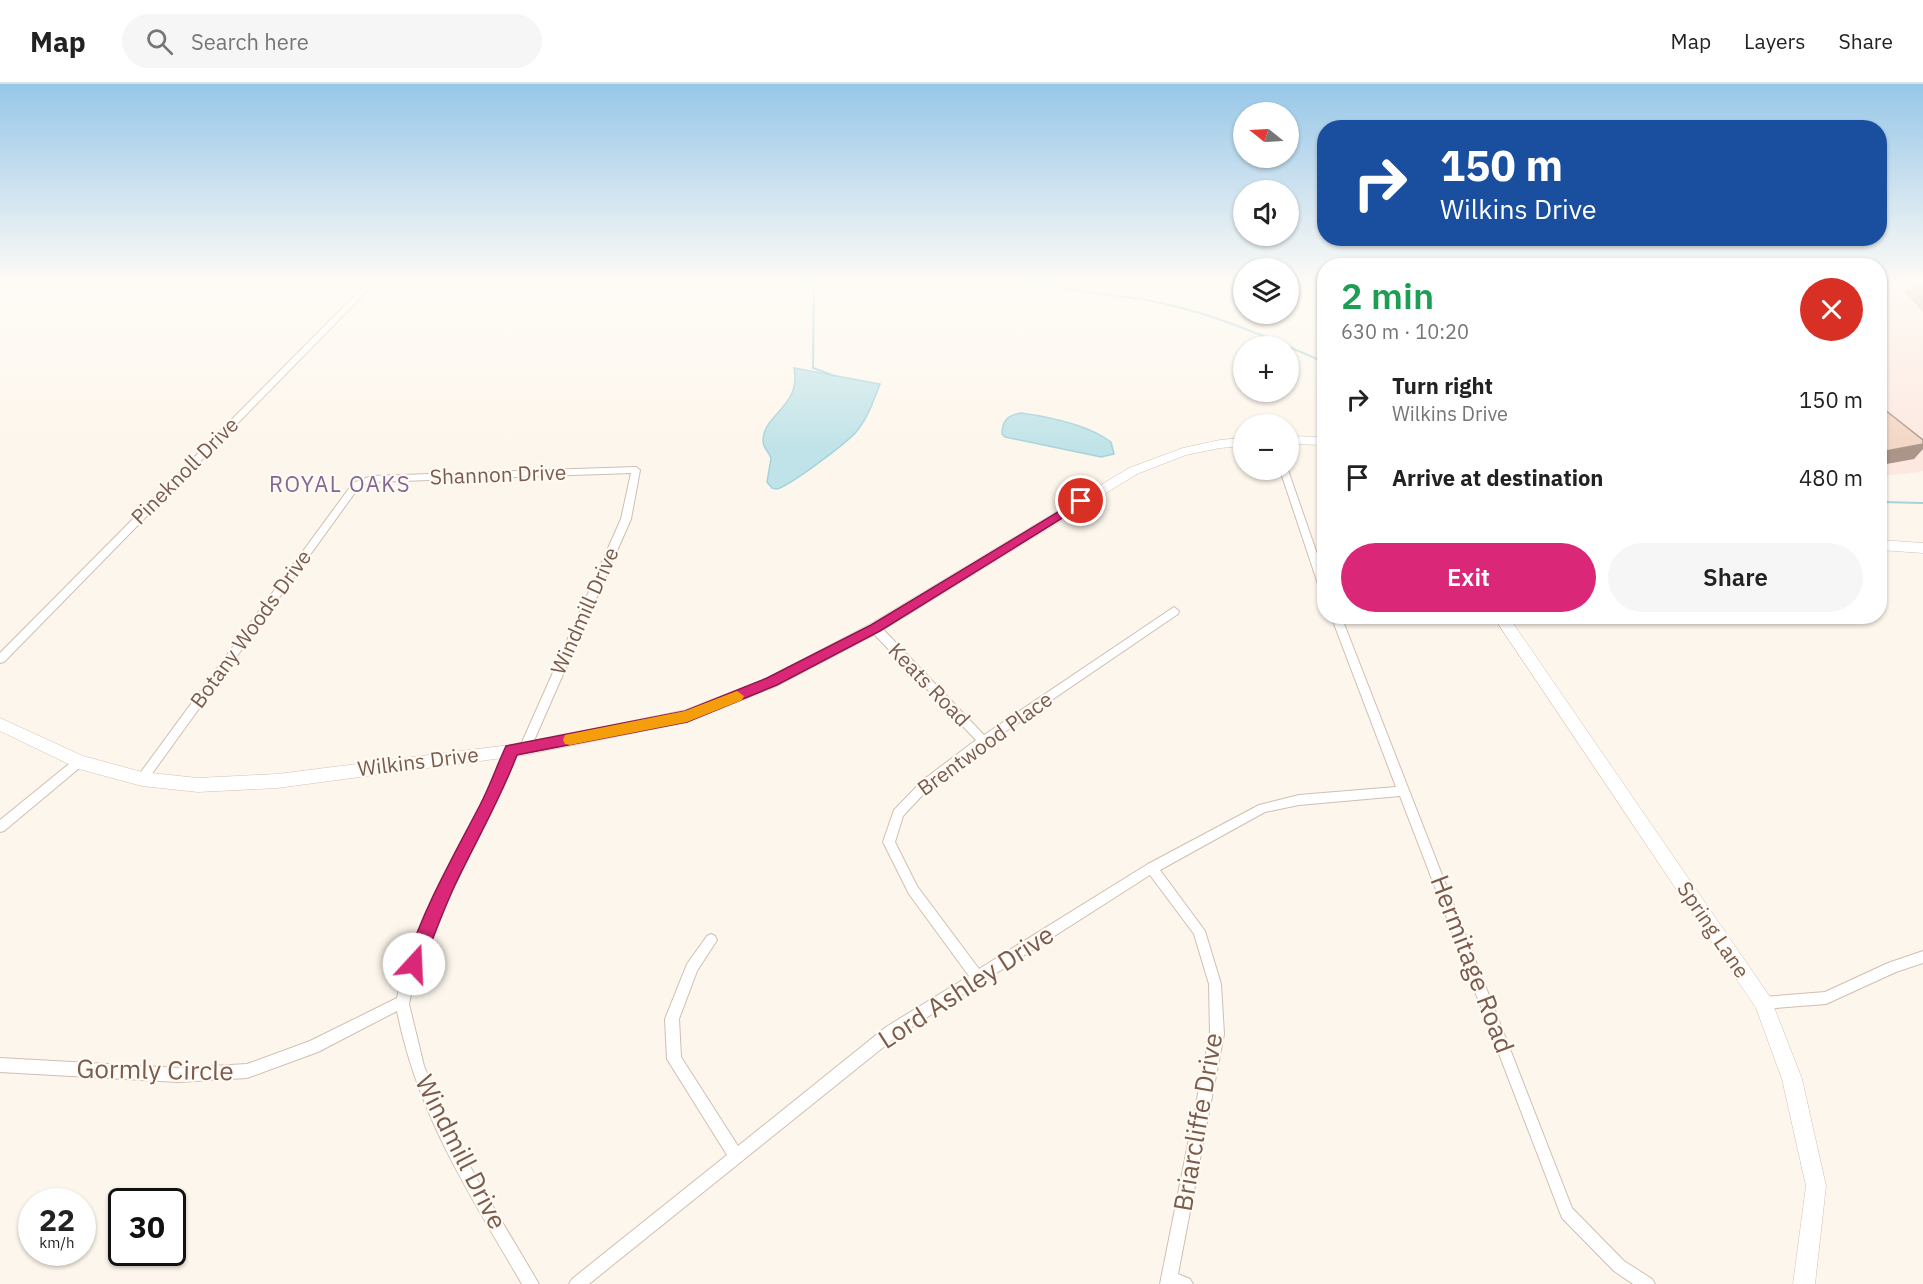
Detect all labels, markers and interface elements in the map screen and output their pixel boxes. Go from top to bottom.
search box [122,14,542,68]
text: Map [30,23,86,60]
icon: search [143,25,176,58]
text: Search here [191,27,309,56]
text: Map [1671,27,1711,55]
text: Layers [1744,27,1806,55]
text: Share [1839,27,1893,55]
north arrow [1233,102,1299,168]
map controls [1233,102,1299,480]
text: 150 m [1440,138,1563,193]
icon: right [1341,144,1419,222]
button: sound [1233,180,1299,246]
text: Wilkins Drive [1440,191,1597,226]
button: layers [1233,258,1299,324]
text: 2 min [1341,272,1434,319]
button: close [1800,278,1863,341]
text: 630 m · 10:20 [1341,318,1469,345]
button: + [1233,336,1299,402]
text: Turn right [1392,371,1493,400]
icon: right [1341,383,1374,416]
text: 150 m [1799,385,1863,414]
text: Wilkins Drive [1392,400,1508,427]
street label: Pineknoll Drive [124,410,244,530]
button: − [1233,414,1299,480]
street label: Shannon Drive [429,458,567,490]
icon: arrive [1341,461,1374,494]
text: Arrive at destination [1392,463,1603,492]
text: 480 m [1799,463,1863,492]
district label: ROYAL OAKS [269,469,411,498]
pin [1055,475,1106,526]
icon: arrive [1064,484,1097,517]
street label: Windmill Drive [544,542,625,679]
button: Exit [1341,543,1596,612]
button: Share [1608,543,1863,612]
street label: Botany Woods Drive [183,544,317,713]
street label: Keats Road [883,636,977,732]
street label: Brentwood Place [911,685,1058,802]
street label: Wilkins Drive [356,740,480,782]
street label: Hermitage Road [1423,870,1523,1058]
street label: Spring Lane [1671,876,1756,983]
street label: Lord Ashley Drive [871,917,1060,1056]
position arrow [382,932,446,996]
street label: Briarcliffe Drive [1165,1030,1229,1214]
street label: Gormly Circle [76,1051,234,1087]
street label: Windmill Drive [408,1068,515,1235]
speed limit sign: 30 [108,1188,186,1266]
text: 22 [39,1200,75,1239]
text: km/h [39,1233,75,1252]

